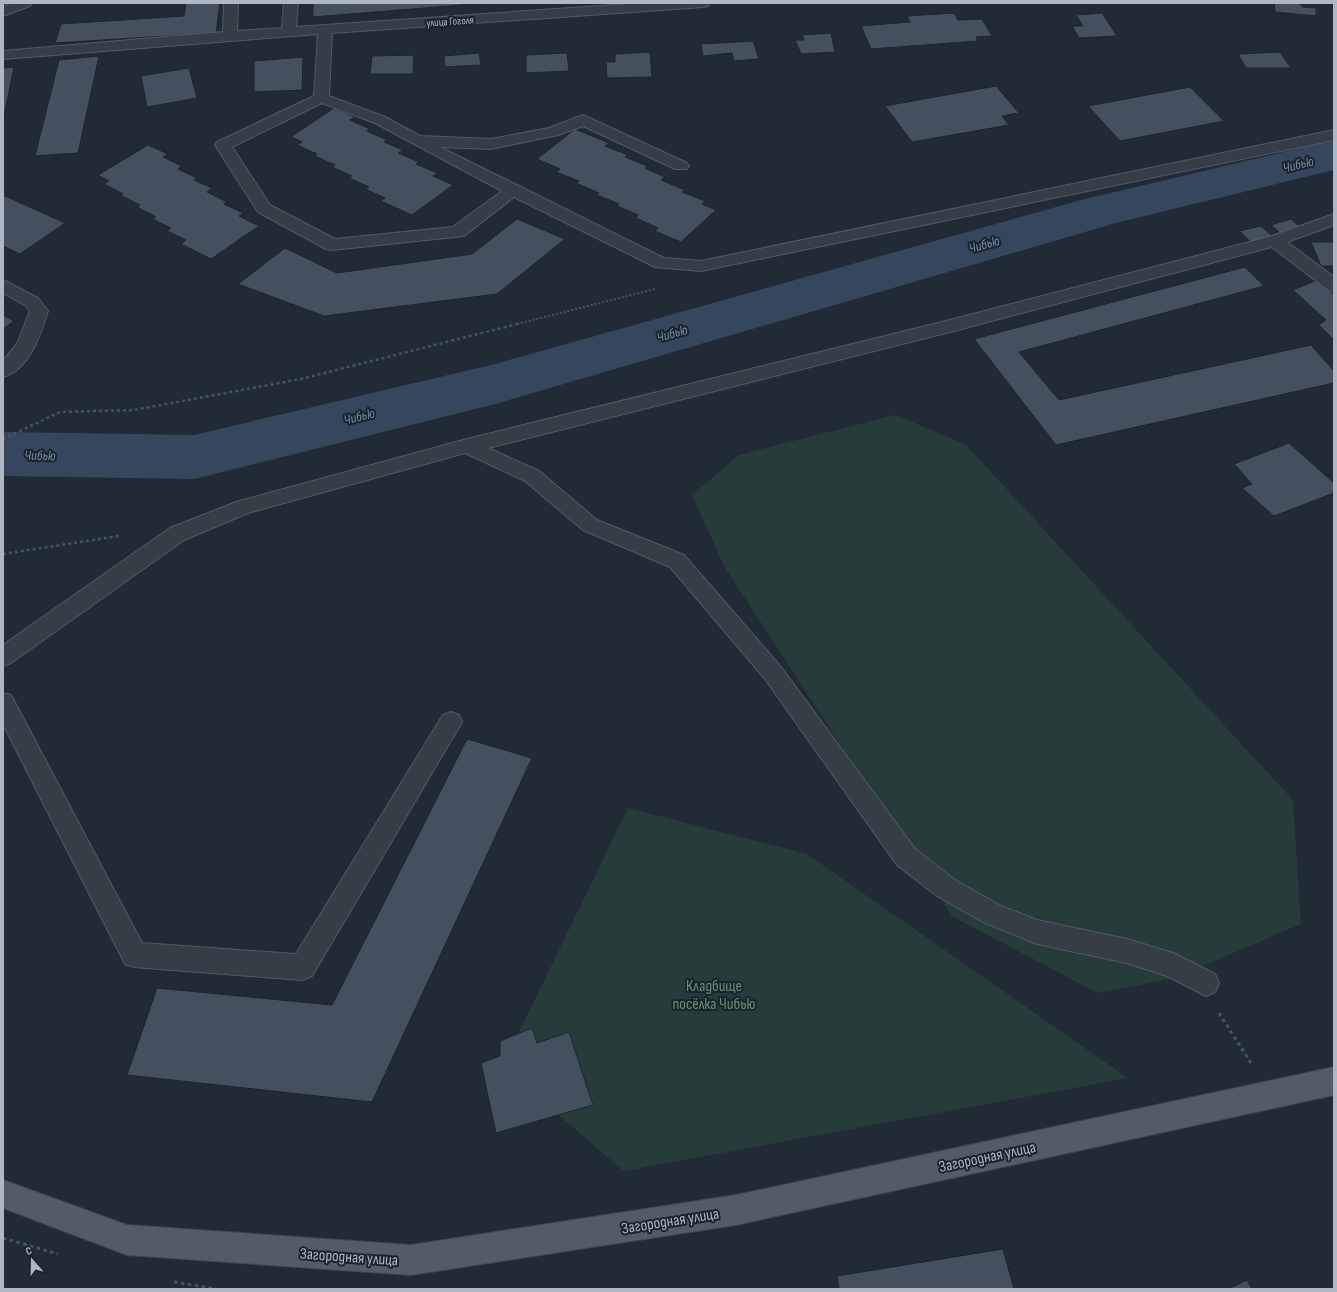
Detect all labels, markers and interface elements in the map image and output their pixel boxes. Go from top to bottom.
street label: улица Гоголя [426,13,474,30]
water label: Чибью [1281,153,1316,176]
water label: Чибью [967,232,1002,257]
water label: Чибью [655,321,690,346]
water label: Чибью [342,404,377,429]
water label: Чибью [24,447,56,464]
park label: Кладбище посёлка Чибью [672,977,756,1014]
street label: Загородная улица [937,1138,1037,1177]
street label: Загородная улица [620,1204,720,1239]
north arrow [12,1240,52,1280]
text: С [24,1244,34,1258]
street label: Загородная улица [299,1245,399,1270]

